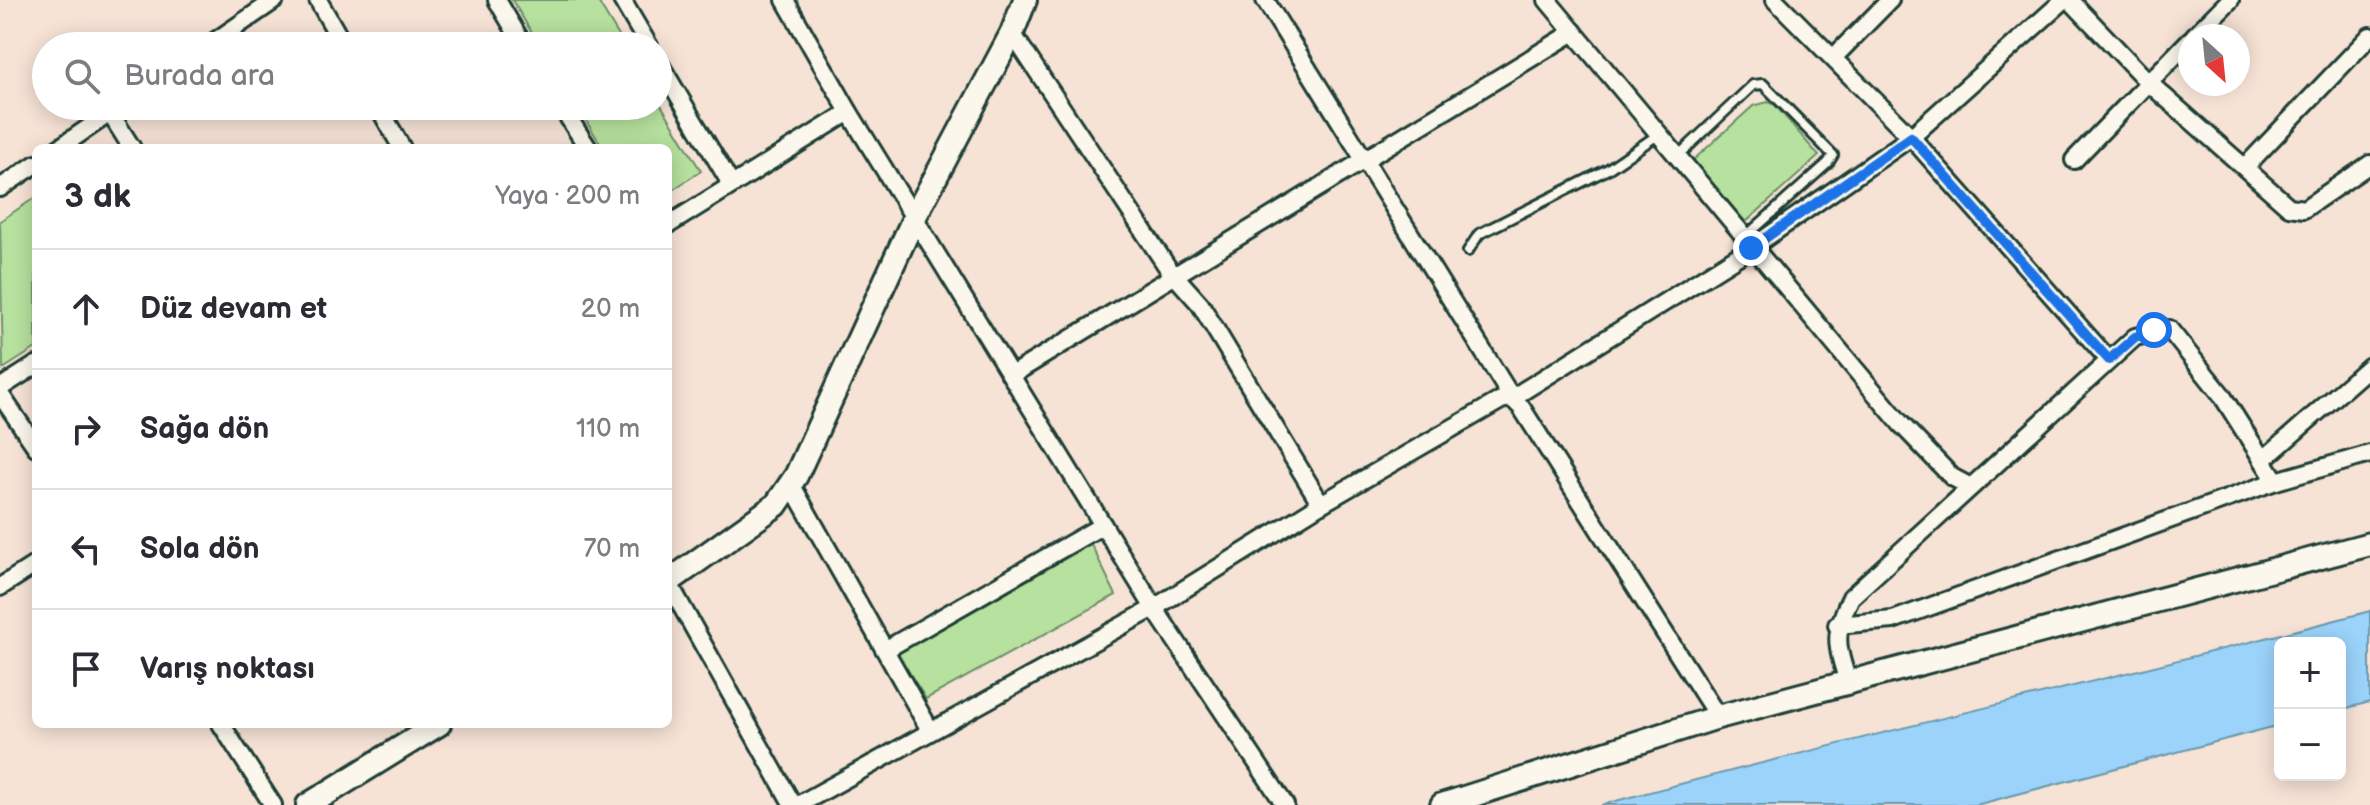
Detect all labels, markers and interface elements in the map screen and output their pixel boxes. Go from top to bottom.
north arrow [2178,24,2250,96]
search box [32,32,672,120]
icon: search [60,54,104,98]
text: Burada ara [124,58,275,94]
text: 3 dk [64,176,131,217]
text: Yaya · 200 m [495,181,640,212]
route end [1733,230,1769,266]
icon: ahead [64,287,108,331]
text: Düz devam et [140,291,327,327]
text: 20 m [581,294,640,325]
route start [2136,312,2172,348]
icon: right [64,407,108,451]
text: Sağa dön [140,411,269,447]
text: 110 m [576,414,640,445]
icon: left [64,527,108,571]
text: Sola dön [140,531,260,567]
text: 70 m [583,534,640,565]
map controls [2274,637,2346,781]
button: + [2274,637,2346,709]
icon: arrive [64,647,108,691]
text: Varış noktası [140,651,315,687]
button: − [2274,709,2346,781]

